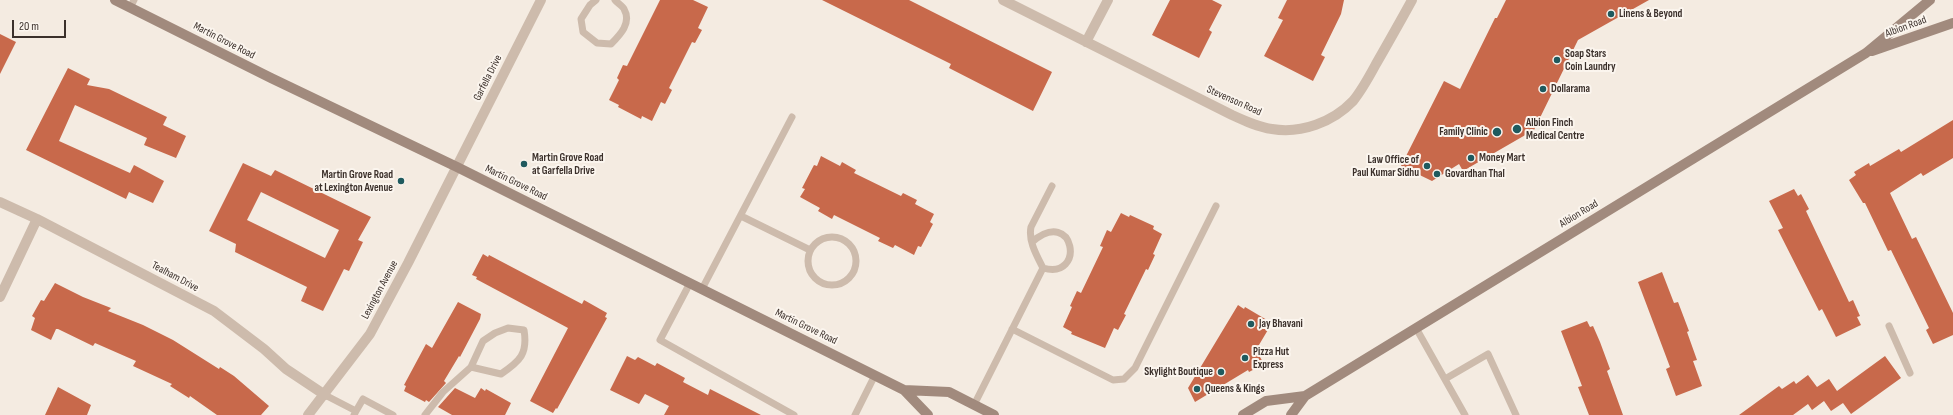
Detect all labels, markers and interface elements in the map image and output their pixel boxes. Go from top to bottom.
place label: Linens & Beyond [1619,7,1682,21]
marker: Linens & Beyond [1606,9,1616,19]
scale bar [14,12,68,38]
street label: Albion Road [1884,13,1928,41]
text: 20 m [19,19,39,34]
street label: Martin Grove Road [191,20,257,62]
place label: Soap Stars Coin Laundry [1565,47,1616,73]
street label: Garfella Drive [471,53,505,103]
marker: Soap Stars Coin Laundry [1552,55,1562,65]
place label: Dollarama [1551,82,1590,96]
street label: Stevenson Road [1204,83,1264,119]
marker: Dollarama [1538,84,1548,94]
place label: Albion Finch Medical Centre [1526,116,1585,142]
marker: Albion Finch Medical Centre [1511,123,1523,135]
place label: Family Clinic [1439,125,1488,139]
marker: Family Clinic [1491,126,1503,138]
place label: Martin Grove Road at Garfella Drive [532,151,604,177]
place label: Money Mart [1479,151,1525,165]
place label: Law Office of Paul Kumar Sidhu [1352,153,1419,179]
marker: Money Mart [1466,153,1476,163]
marker: Martin Grove Road at Garfella Drive [519,159,529,169]
marker: Law Office of Paul Kumar Sidhu [1422,161,1432,171]
street label: Martin Grove Road [483,162,549,204]
place label: Govardhan Thal [1445,167,1505,181]
place label: Martin Grove Road at Lexington Avenue [314,168,393,194]
marker: Govardhan Thal [1432,169,1442,179]
marker: Martin Grove Road at Lexington Avenue [396,176,406,186]
street label: Albion Road [1557,197,1601,231]
street label: Lexington Avenue [359,258,401,322]
street label: Tealham Drive [149,259,201,295]
street label: Martin Grove Road [773,306,839,348]
place label: Jay Bhavani [1259,317,1303,331]
marker: Jay Bhavani [1246,319,1256,329]
place label: Pizza Hut Express [1253,345,1289,371]
marker: Pizza Hut Express [1240,353,1250,363]
place label: Skylight Boutique [1144,365,1213,379]
marker: Skylight Boutique [1216,367,1226,377]
place label: Queens & Kings [1205,382,1265,396]
marker: Queens & Kings [1192,384,1202,394]

